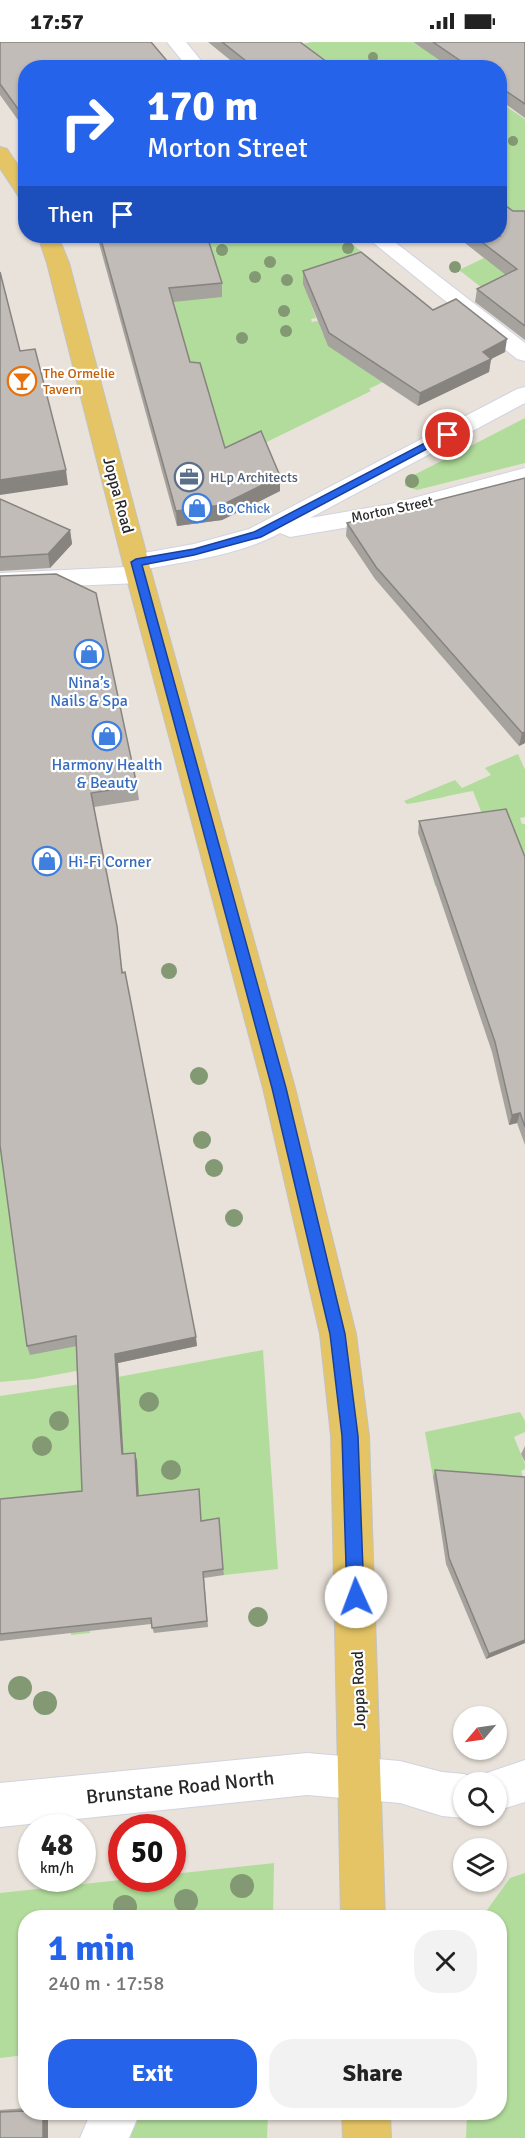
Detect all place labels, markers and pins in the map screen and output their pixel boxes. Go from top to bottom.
bar icon: The Ormelie Tavern [6,365,38,397]
place label: The Ormelie Tavern [43,365,115,398]
pin [422,409,473,460]
office icon: HLp Architects [173,461,205,493]
place label: HLp Architects [210,469,298,486]
shop icon: Bo Chick [181,492,213,524]
place label: Bo Chick [218,500,270,517]
shop icon: Nina’s Nails & Spa [73,638,105,670]
place label: Nina’s Nails & Spa [50,673,128,711]
shop icon: Harmony Health & Beauty [91,720,123,752]
place label: Harmony Health & Beauty [52,755,162,793]
shop icon: Hi-Fi Corner [31,845,63,877]
place label: Hi-Fi Corner [68,852,151,872]

